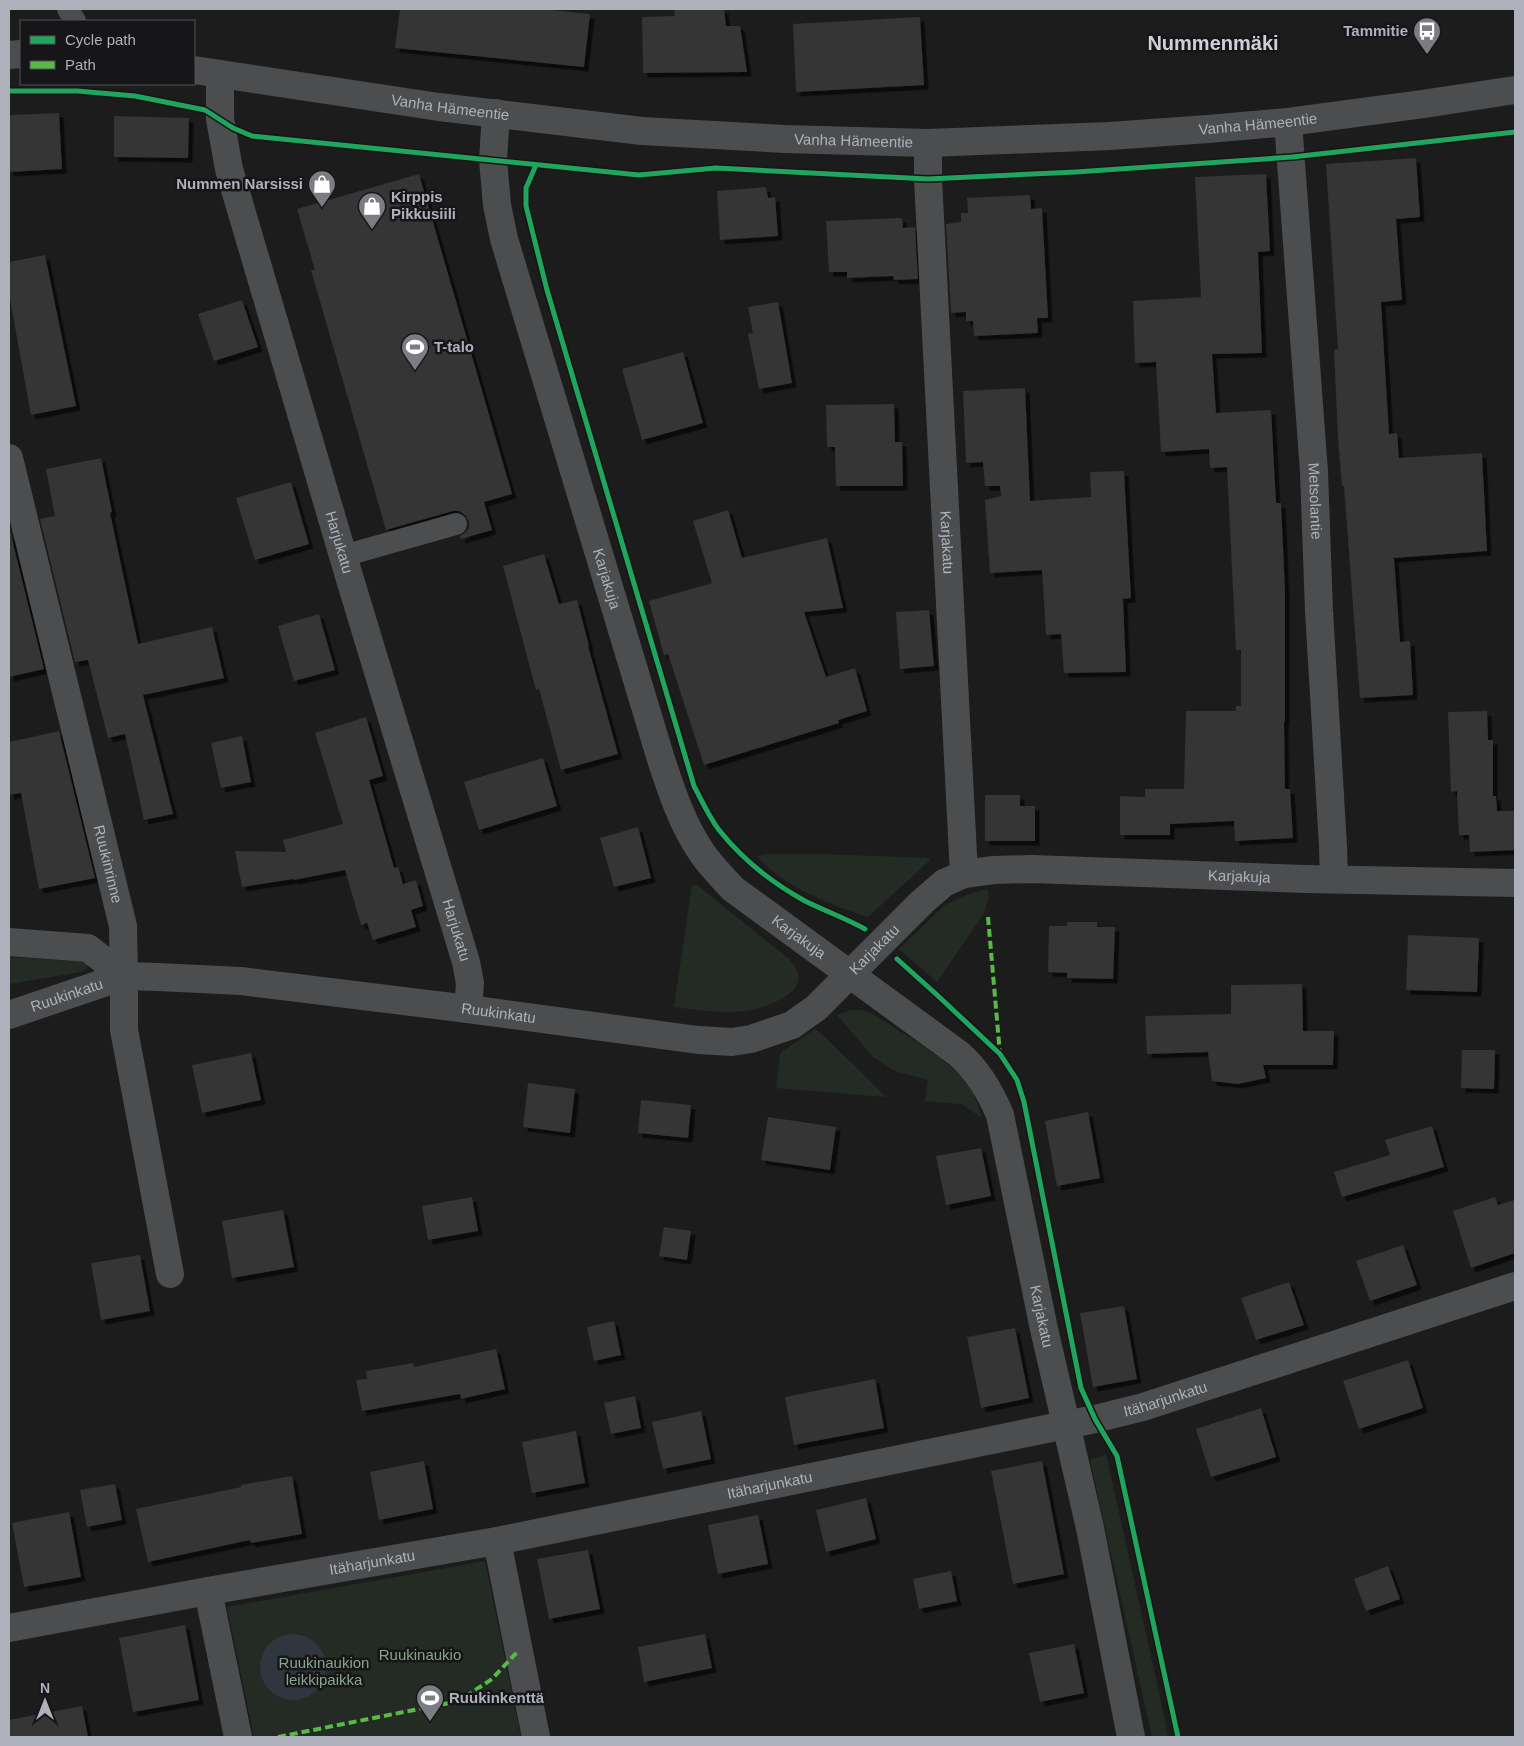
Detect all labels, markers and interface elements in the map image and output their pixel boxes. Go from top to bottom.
bus stop icon: Tammitie [1412,16,1442,55]
legend [20,20,195,85]
place label: Tammitie [1343,22,1408,39]
text: Cycle path [65,31,136,48]
district label: Nummenmäki [1147,32,1279,54]
text: Path [65,56,96,73]
street label: Vanha Hämeentie [390,91,510,123]
street label: Vanha Hämeentie [1198,109,1318,138]
street label: Vanha Hämeentie [794,130,913,151]
shop icon: Nummen Narsissi [307,169,337,208]
place label: Nummen Narsissi [176,175,303,192]
place label: Kirppis Pikkusiili [391,188,456,222]
shop icon: Kirppis Pikkusiili [357,191,387,230]
sports icon: T-talo [400,332,430,371]
place label: T-talo [434,338,474,355]
street label: Metsolantie [1305,462,1325,540]
street label: Harjukatu [322,509,357,575]
street label: Karjakatu [937,510,957,575]
street label: Karjakuja [590,546,624,612]
street label: Ruukinrinne [91,823,126,905]
street label: Karjakuja [1208,866,1272,886]
street label: Harjukatu [439,897,474,963]
street label: Karjakuja [769,911,830,962]
street label: Karjakatu [846,921,903,978]
street label: Ruukinkatu [28,975,105,1015]
street label: Ruukinkatu [460,999,537,1026]
street label: Karjakatu [1027,1283,1057,1349]
street label: Itäharjunkatu [1122,1378,1209,1420]
street label: Itäharjunkatu [725,1468,814,1502]
street label: Itäharjunkatu [328,1546,416,1578]
park label: Ruukinaukio [379,1646,461,1663]
park label: Ruukinaukion leikkipaikka [279,1654,369,1688]
north arrow [20,1676,70,1726]
text: N [40,1680,50,1696]
sports icon: Ruukinkenttä [415,1683,445,1722]
place label: Ruukinkenttä [449,1689,545,1706]

